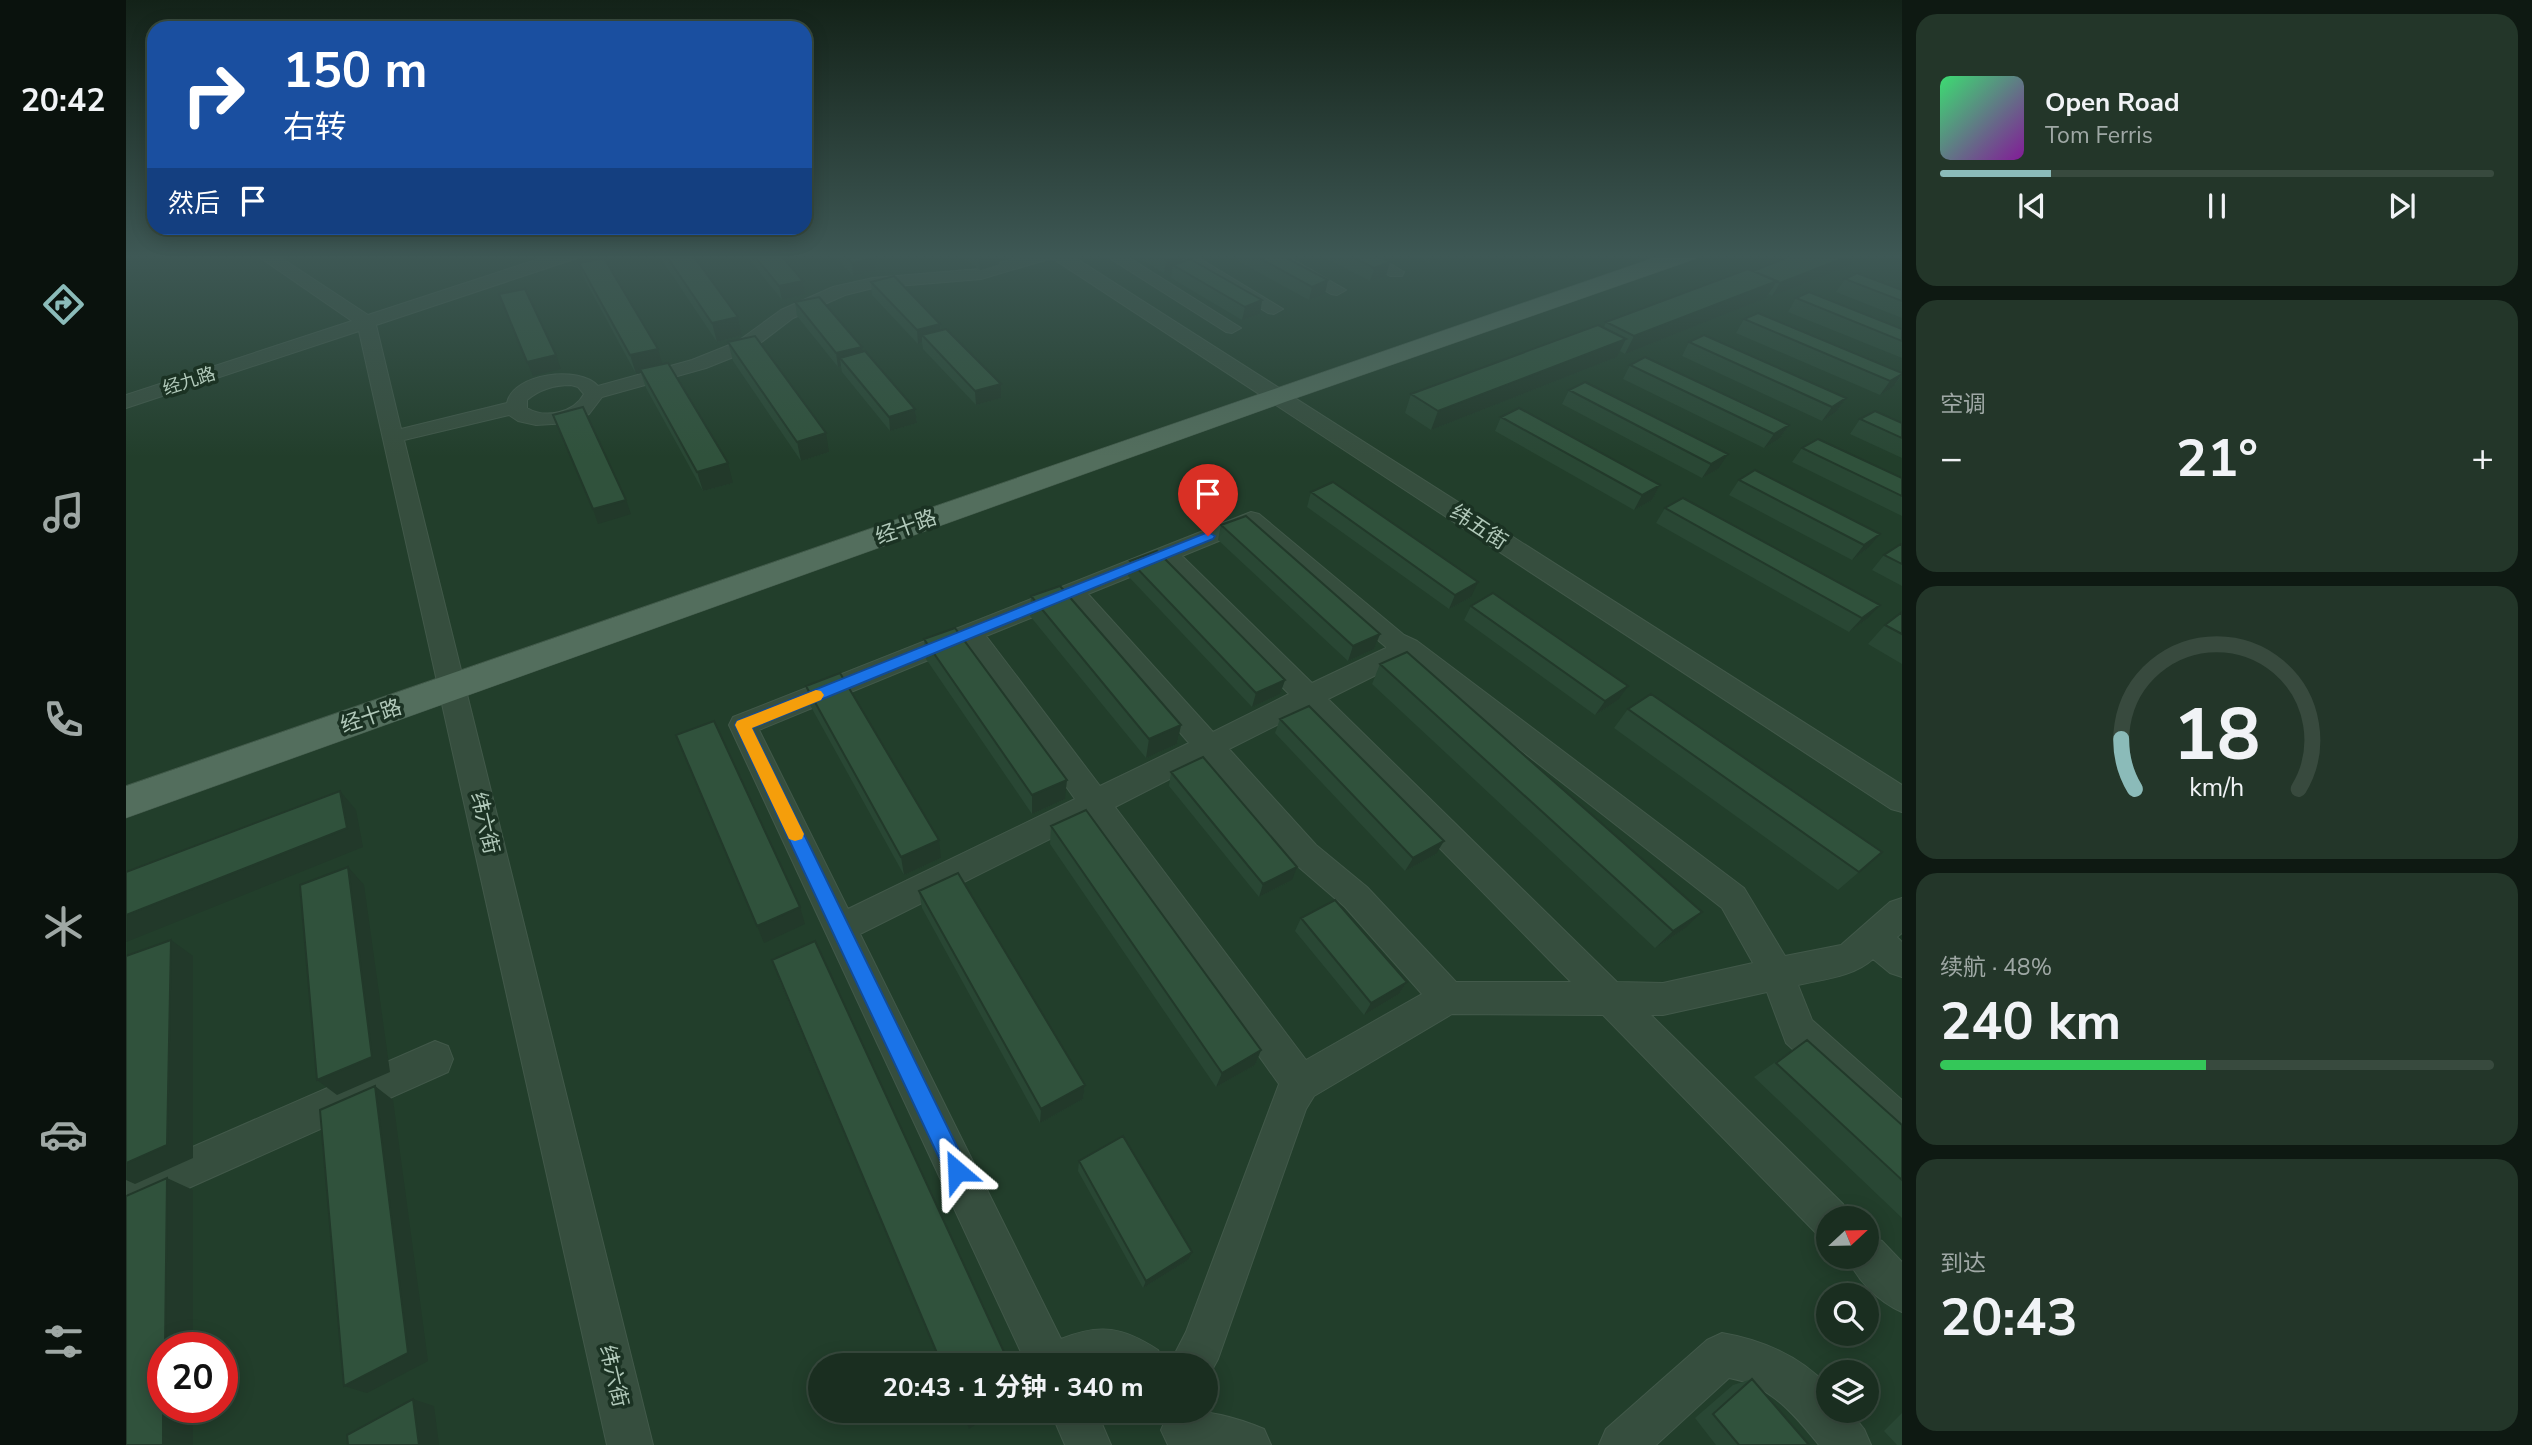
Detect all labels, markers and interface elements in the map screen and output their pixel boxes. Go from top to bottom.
text: 150 m [283,37,427,104]
icon: right [168,49,259,140]
text: 20:42 [21,79,105,122]
text: Open Road [2045,85,2180,120]
text: 右转 [283,106,347,149]
text: Tom Ferris [2045,120,2153,151]
icon: arrive [234,182,272,220]
text: 然后 [168,186,220,221]
icon: previous [2013,187,2051,225]
icon: pause [2198,187,2236,225]
icon: next [2383,187,2421,225]
icon: directions [39,280,88,329]
street label: 经九路 [160,361,218,401]
text: 空调 [1940,389,1986,420]
text: 21° [2176,423,2258,494]
text: − [1940,433,1963,484]
text: + [2471,433,2494,484]
pin [1178,464,1238,536]
icon: arrive [1189,475,1227,513]
icon: music [39,488,88,537]
street label: 纬五街 [1445,498,1513,556]
street label: 经十路 [872,503,940,551]
text: 18 [2173,685,2261,785]
street label: 经十路 [337,693,405,739]
icon: phone [39,695,88,744]
text: km/h [2189,770,2245,804]
street label: 纬六街 [464,789,506,857]
icon: climate [39,902,88,951]
text: 续航 · 48% [1940,952,2052,983]
text: 240 km [1940,986,2121,1057]
icon: car [39,1110,88,1159]
position arrow [920,1134,994,1208]
north arrow [1816,1206,1880,1269]
map controls [1816,1206,1879,1423]
text: 到达 [1940,1248,1986,1279]
text: 20:43 [1940,1282,2078,1353]
button: search [1816,1283,1879,1346]
icon: filters [39,1317,88,1366]
speed limit sign: 20 [147,1332,238,1423]
street label: 纬六街 [593,1342,635,1410]
button: layers [1816,1360,1879,1423]
text: 20:43 · 1 分钟 · 340 m [882,1370,1144,1405]

